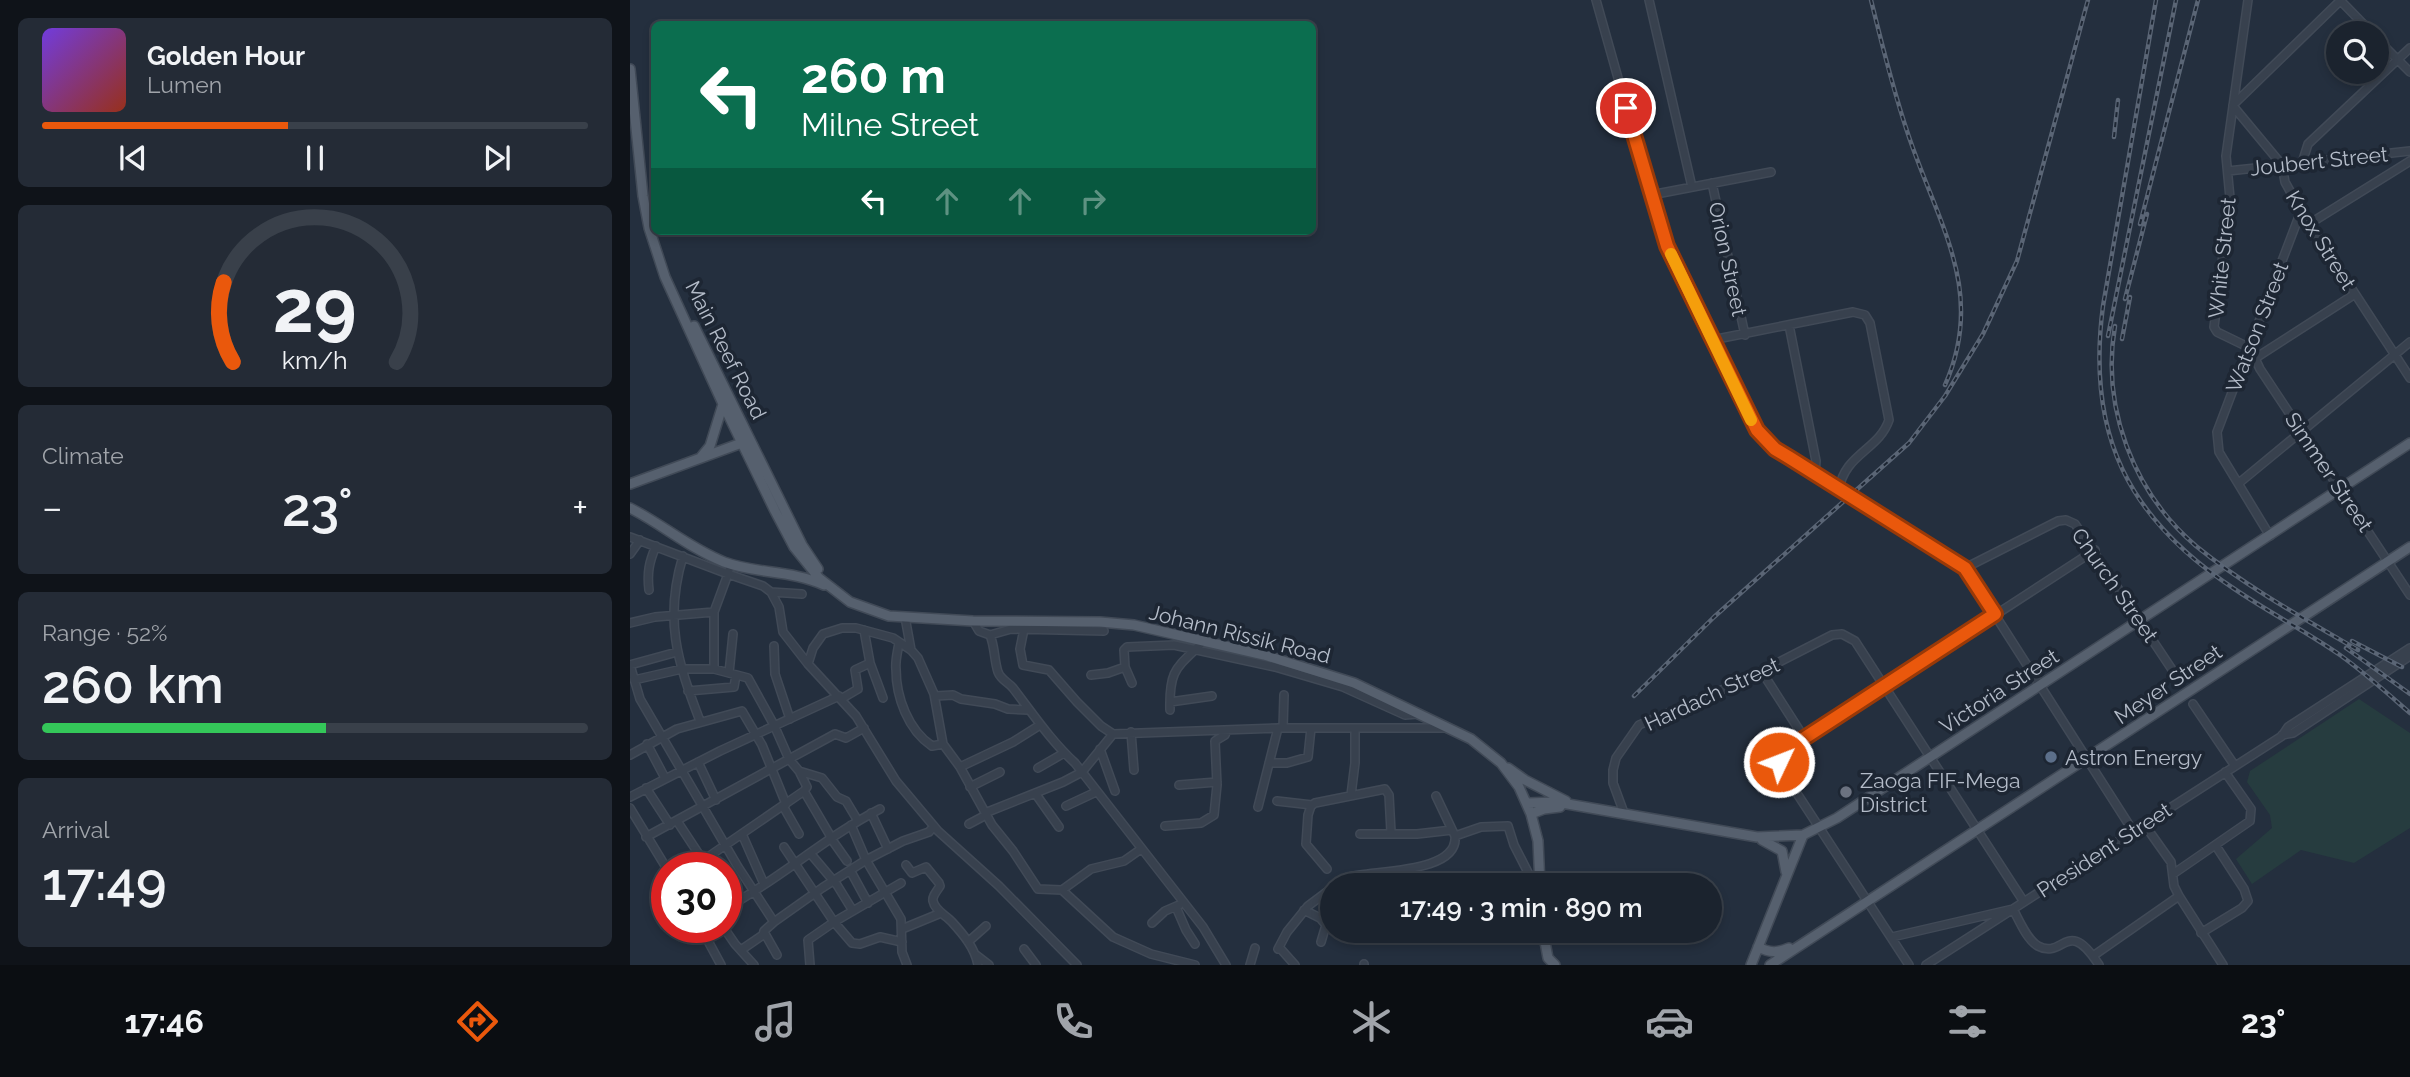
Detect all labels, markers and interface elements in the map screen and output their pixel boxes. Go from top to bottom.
map controls [2326,21,2389,84]
button: search [2326,21,2389,84]
text: Golden Hour [147,41,305,71]
text: 260 m [801,47,946,104]
icon: left [686,49,777,140]
text: Lumen [147,71,222,98]
pin [1596,78,1656,138]
icon: arrive [1607,89,1645,127]
text: Milne Street [801,106,979,143]
icon: previous [114,139,152,177]
icon: pause [296,139,334,177]
icon: next [478,139,516,177]
street label: Joubert Street [2249,141,2389,181]
icon: left [855,182,893,220]
icon: ahead [928,182,966,220]
icon: ahead [1001,182,1039,220]
icon: right [1074,182,1112,220]
street label: Knox Street [2281,186,2361,294]
street label: White Street [2203,196,2241,320]
street label: Orion Street [1704,200,1752,318]
street label: Watson Street [2221,258,2293,396]
text: 29 [273,264,357,349]
street label: Main Reef Road [680,277,772,423]
text: km/h [282,345,348,375]
street label: Simmer Street [2280,408,2378,536]
text: Climate [42,442,124,469]
text: 23° [282,477,353,538]
text: − [42,485,62,530]
text: + [572,485,588,530]
street label: Church Street [2066,523,2164,647]
street label: Johann Rissik Road [1147,599,1333,669]
text: Range · 52% [42,619,168,646]
street label: Meyer Street [2110,639,2226,729]
street label: Victoria Street [1935,643,2063,739]
street label: Hardach Street [1641,652,1783,736]
text: 260 km [42,654,224,715]
position arrow [1742,725,1816,799]
place label: Astron Energy [2065,745,2202,770]
marker: Astron Energy [2043,749,2059,765]
place label: Zaoga FIF-Mega District [1860,768,2020,817]
marker: Zaoga FIF-Mega District [1838,784,1854,800]
street label: President Street [2032,797,2176,903]
text: Arrival [42,816,109,843]
text: 17:49 [42,851,167,912]
speed limit sign: 30 [651,852,742,943]
text: 17:49 · 3 min · 890 m [1399,893,1643,923]
icon: directions [453,997,502,1046]
icon: music [751,997,800,1046]
icon: phone [1049,997,1098,1046]
icon: climate [1347,997,1396,1046]
icon: car [1645,997,1694,1046]
icon: filters [1943,997,1992,1046]
text: 17:46 [125,1003,204,1040]
text: 23° [2241,1003,2285,1040]

